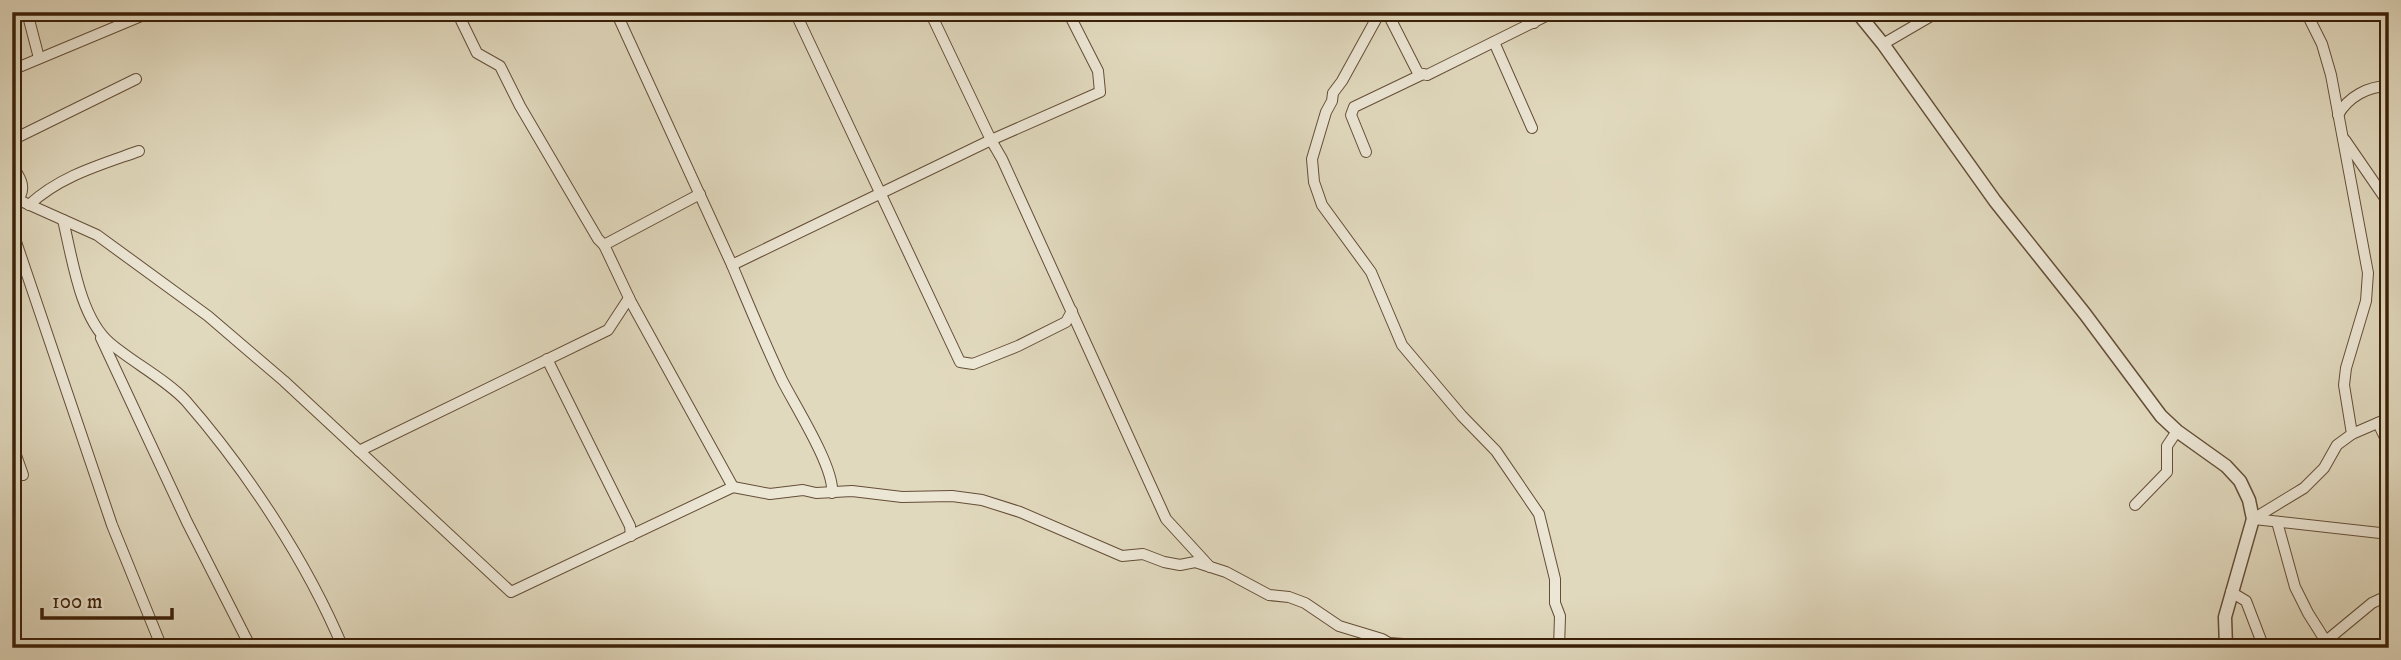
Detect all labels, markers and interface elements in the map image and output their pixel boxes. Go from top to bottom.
scale bar [42,576,172,620]
text: 100 m [52,589,103,615]

